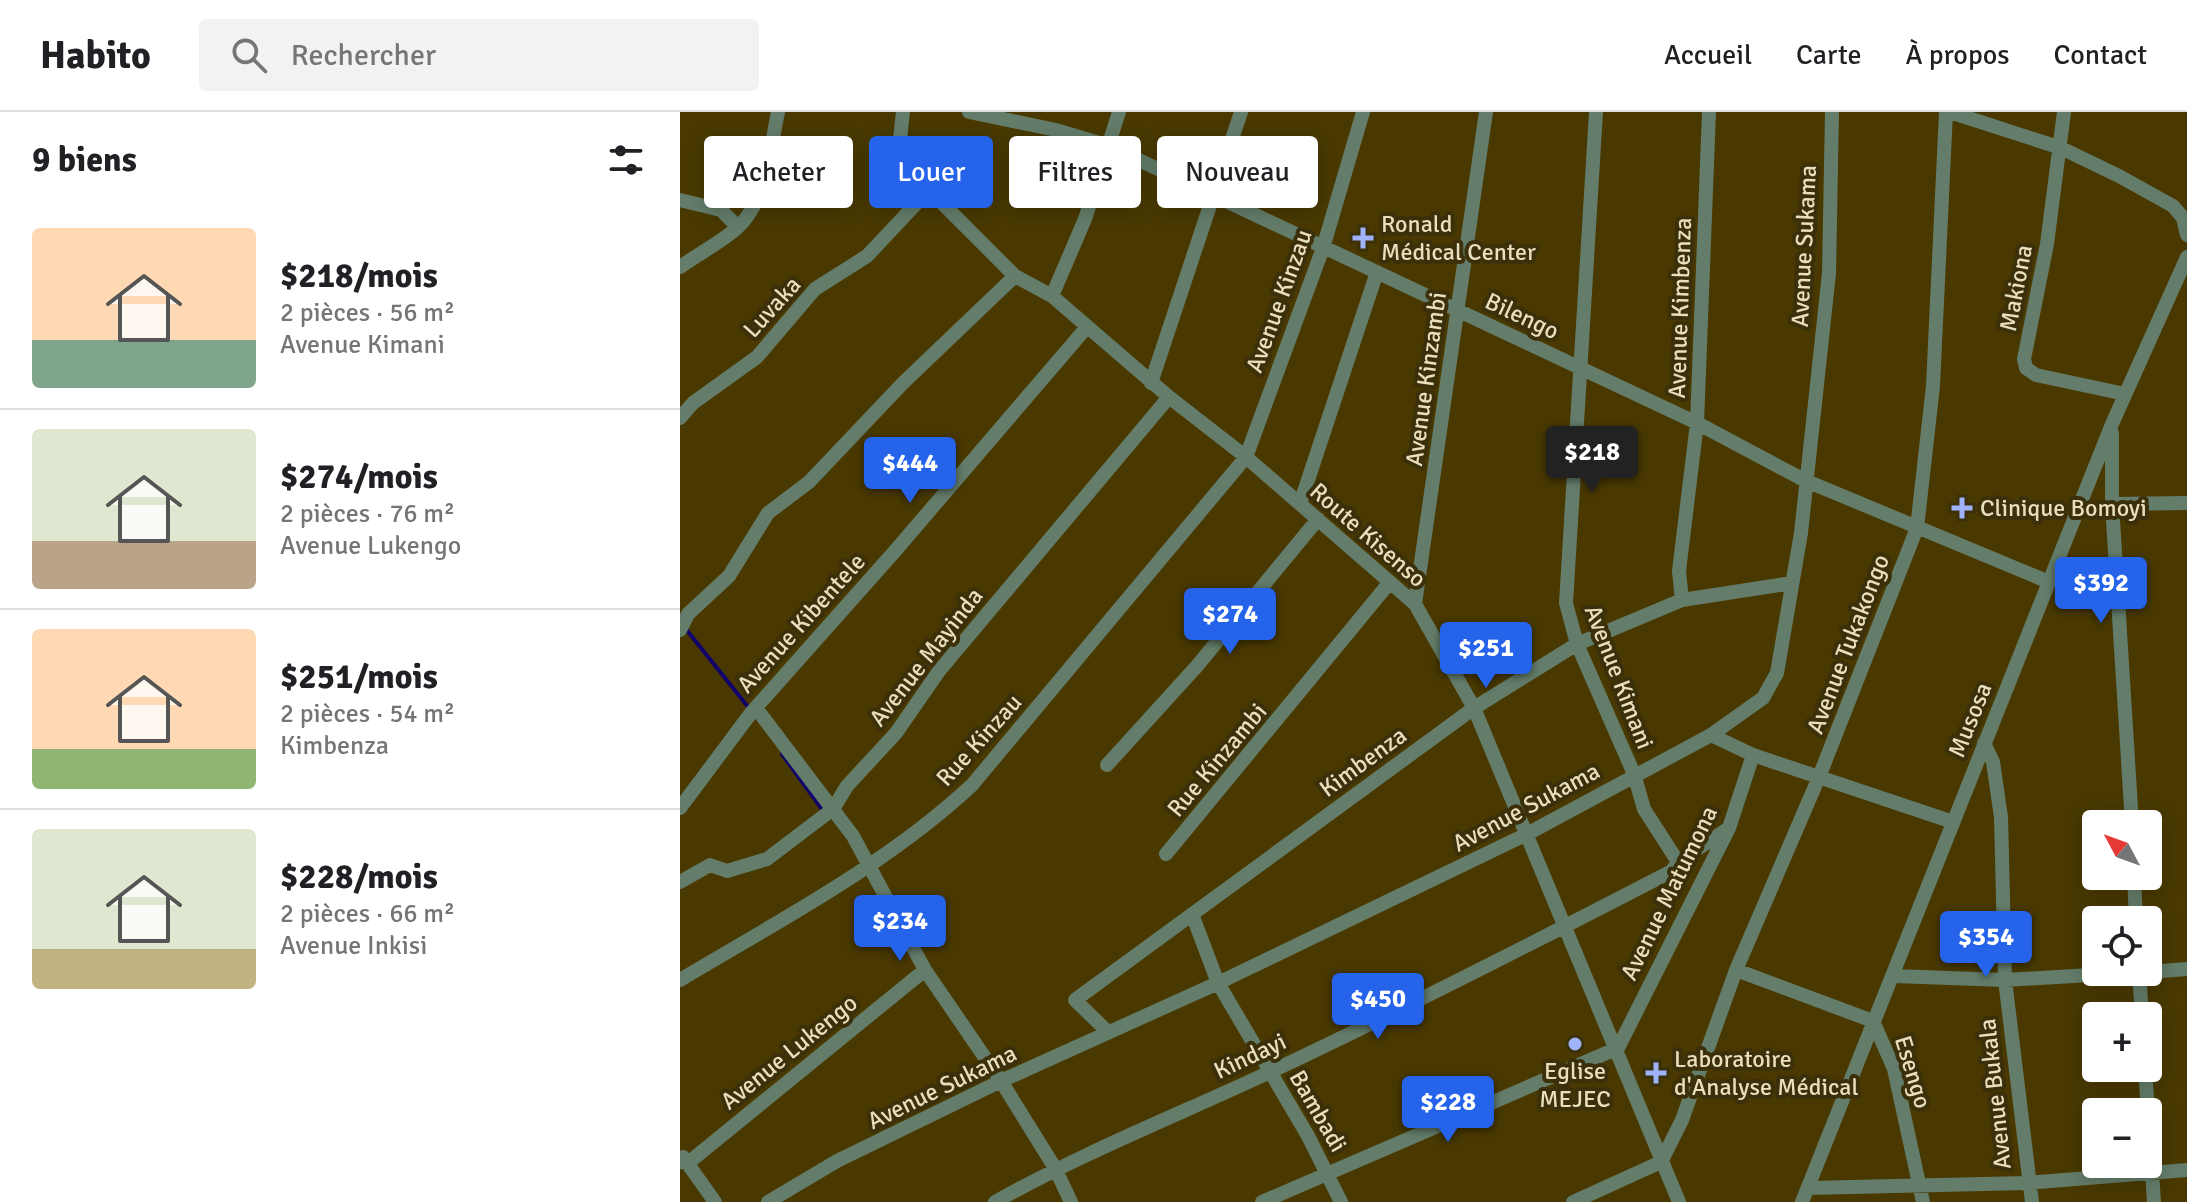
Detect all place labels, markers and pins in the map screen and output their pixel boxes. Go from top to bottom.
place label: Ronald Médical Center [1381,209,1536,267]
marker: Ronald Médical Center [1352,227,1374,249]
pin: $218 [1545,426,1639,494]
pin: $444 [863,437,957,505]
place label: Clinique Bomoyi [1980,493,2147,523]
marker: Clinique Bomoyi [1951,497,1973,519]
pin: $392 [2054,557,2148,625]
pin: $274 [1183,588,1277,656]
pin: $251 [1439,622,1533,690]
pin: $234 [853,895,947,963]
pin: $354 [1939,911,2033,979]
pin: $450 [1331,973,1425,1041]
marker: Eglise MEJEC [1566,1035,1584,1053]
place label: Laboratoire d'Analyse Médical [1674,1044,1858,1102]
place label: Eglise MEJEC [1539,1056,1611,1114]
marker: Laboratoire d'Analyse Médical [1645,1062,1667,1084]
pin: $228 [1401,1076,1495,1144]

